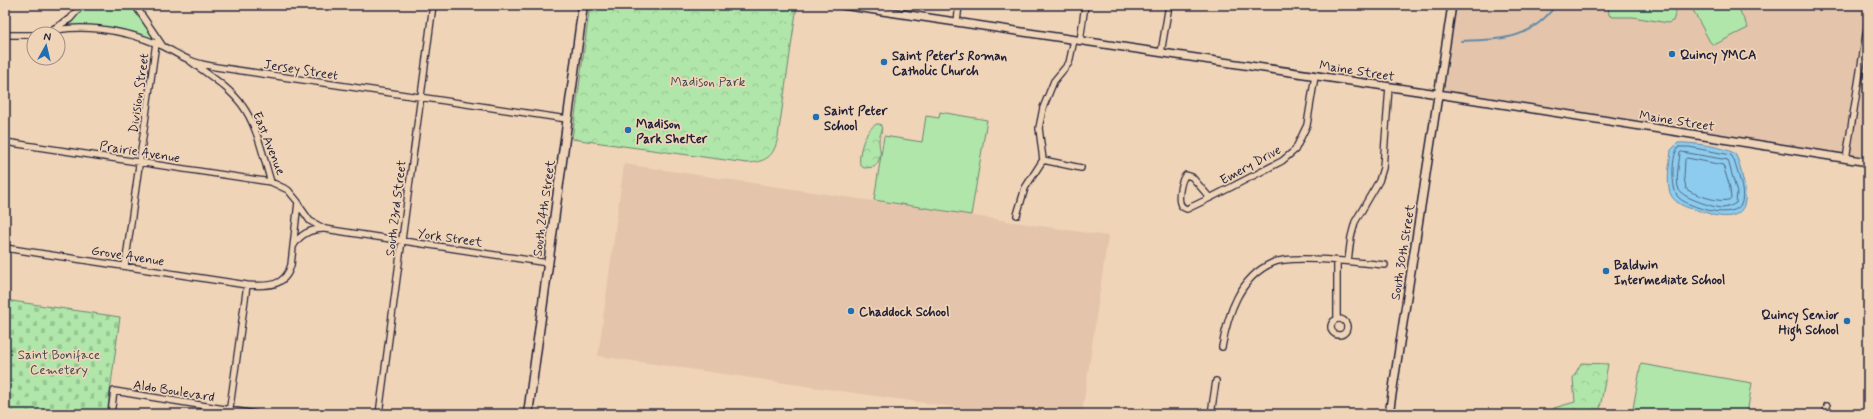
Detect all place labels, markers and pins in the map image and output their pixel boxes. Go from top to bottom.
place label: Quincy YMCA [1680,47,1756,64]
place label: Saint Peter's Roman Catholic Church [892,48,1008,80]
marker: Quincy YMCA [1667,49,1677,59]
marker: Saint Peter's Roman Catholic Church [879,57,889,67]
place label: Saint Peter School [824,103,888,135]
marker: Saint Peter School [811,112,821,122]
place label: Madison Park Shelter [636,116,708,148]
marker: Madison Park Shelter [623,125,633,135]
place label: Baldwin Intermediate School [1614,257,1725,289]
marker: Baldwin Intermediate School [1601,266,1611,276]
place label: Chaddock School [859,304,949,321]
marker: Chaddock School [846,306,856,316]
place label: Quincy Senior High School [1761,307,1840,342]
marker: Quincy Senior High School [1842,316,1852,326]

